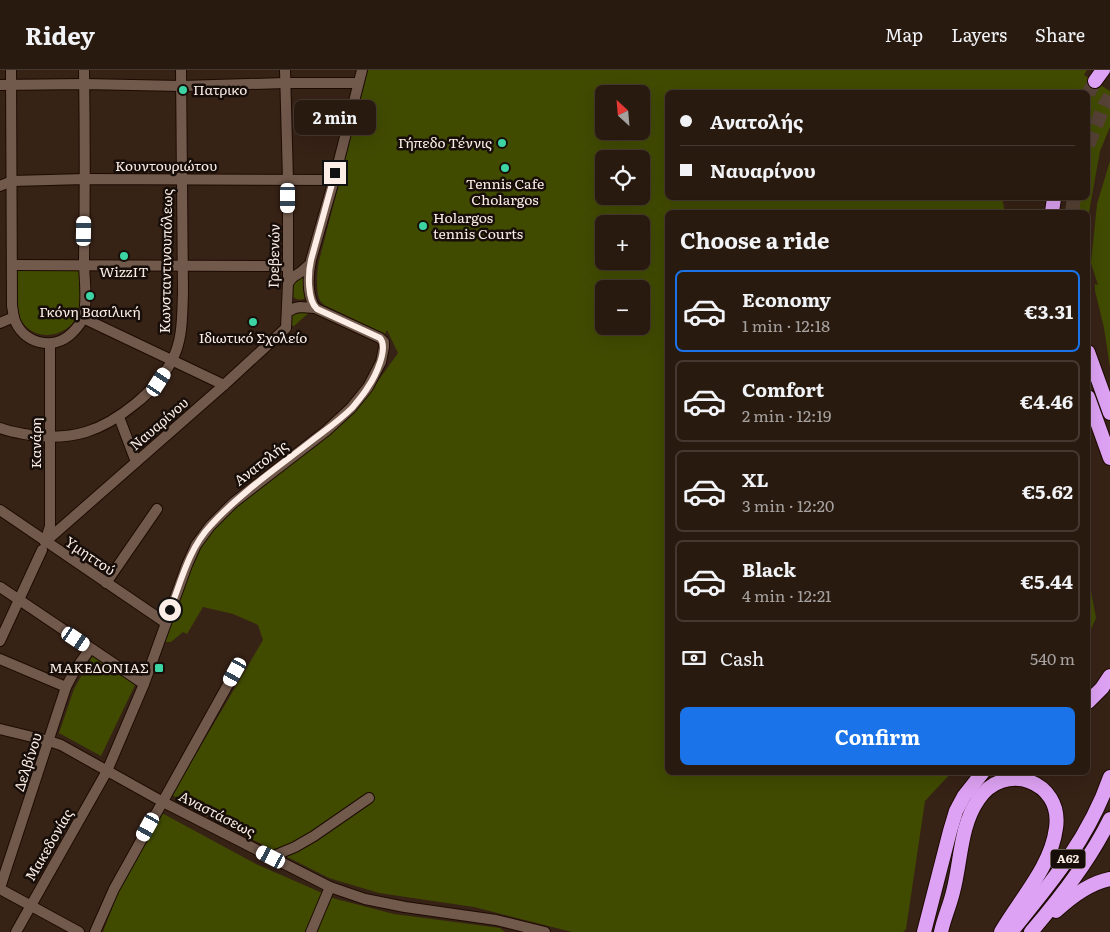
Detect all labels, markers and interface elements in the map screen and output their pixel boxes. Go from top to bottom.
text: Ridey [25,17,95,52]
text: Map [885,21,923,48]
text: Layers [951,21,1007,48]
text: Share [1035,21,1085,48]
place label: Πατρικο [193,79,247,99]
marker: Πατρικο [177,84,189,96]
north arrow [595,85,650,140]
map controls [595,85,650,335]
callout: 2 min [294,101,376,136]
text: 2 min [313,105,357,129]
text: Ανατολής [710,107,803,135]
place label: Γήπεδο Τέννις [398,132,492,152]
marker: Γήπεδο Τέννις [496,137,508,149]
button: locate [595,150,650,205]
street label: Κουντουριώτου [115,155,217,175]
text: Ναυαρίνου [710,156,816,184]
route end [324,162,346,184]
marker: Tennis Cafe Cholargos [499,162,511,174]
place label: Tennis Cafe Cholargos [466,173,544,209]
car [280,183,295,213]
street label: Κωνσταντινουπόλεως [154,188,176,333]
place label: Holargos tennis Courts [433,207,523,243]
button: + [595,215,650,270]
car [76,216,91,246]
marker: Holargos tennis Courts [417,220,429,232]
text: Choose a ride [680,223,829,256]
street label: Γρεβενών [262,224,284,288]
marker: WizzIT [118,250,130,262]
place label: WizzIT [99,261,149,281]
button: − [595,280,650,335]
text: Economy [742,285,831,313]
icon: car [682,289,727,334]
marker: Γκόνη Βασιλική [84,290,96,302]
text: €3.31 [1024,297,1073,325]
place label: Γκόνη Βασιλική [39,301,141,321]
text: 1 min · 12:18 [742,313,830,337]
marker: Ιδιωτικό Σχολείο [247,316,259,328]
place label: Ιδιωτικό Σχολείο [199,327,307,347]
car [144,365,173,399]
text: Comfort [742,375,824,403]
icon: car [682,379,727,424]
text: €4.46 [1020,387,1073,415]
street label: Ναυαρίνου [125,392,192,454]
text: 2 min · 12:19 [742,403,831,427]
street label: Κανάρη [25,418,45,468]
street label: Ανατολής [229,435,292,490]
text: XL [742,465,769,493]
icon: car [682,469,727,514]
text: €5.62 [1022,477,1073,505]
text: 3 min · 12:20 [742,493,834,517]
street label: Υμηττού [62,531,120,579]
text: Black [742,555,796,583]
icon: car [682,559,727,604]
text: €5.44 [1021,567,1073,595]
text: 4 min · 12:21 [742,583,832,607]
route start [159,599,181,621]
car [59,624,92,654]
icon: cash [680,644,708,672]
text: Cash [720,644,764,672]
text: 540 m [1030,646,1075,670]
car [221,655,248,689]
place label: ΜΑΚΕΔΟΝΙΑΣ [49,657,149,677]
marker: ΜΑΚΕΔΟΝΙΑΣ [153,662,165,674]
button: Confirm [680,707,1075,765]
street label: Δελβίνου [8,730,46,794]
street label: Αναστάσεως [176,785,259,841]
street label: Μακεδονίας [19,805,77,884]
car [134,810,161,844]
car [254,844,287,870]
road number: Α62 [1050,850,1086,869]

